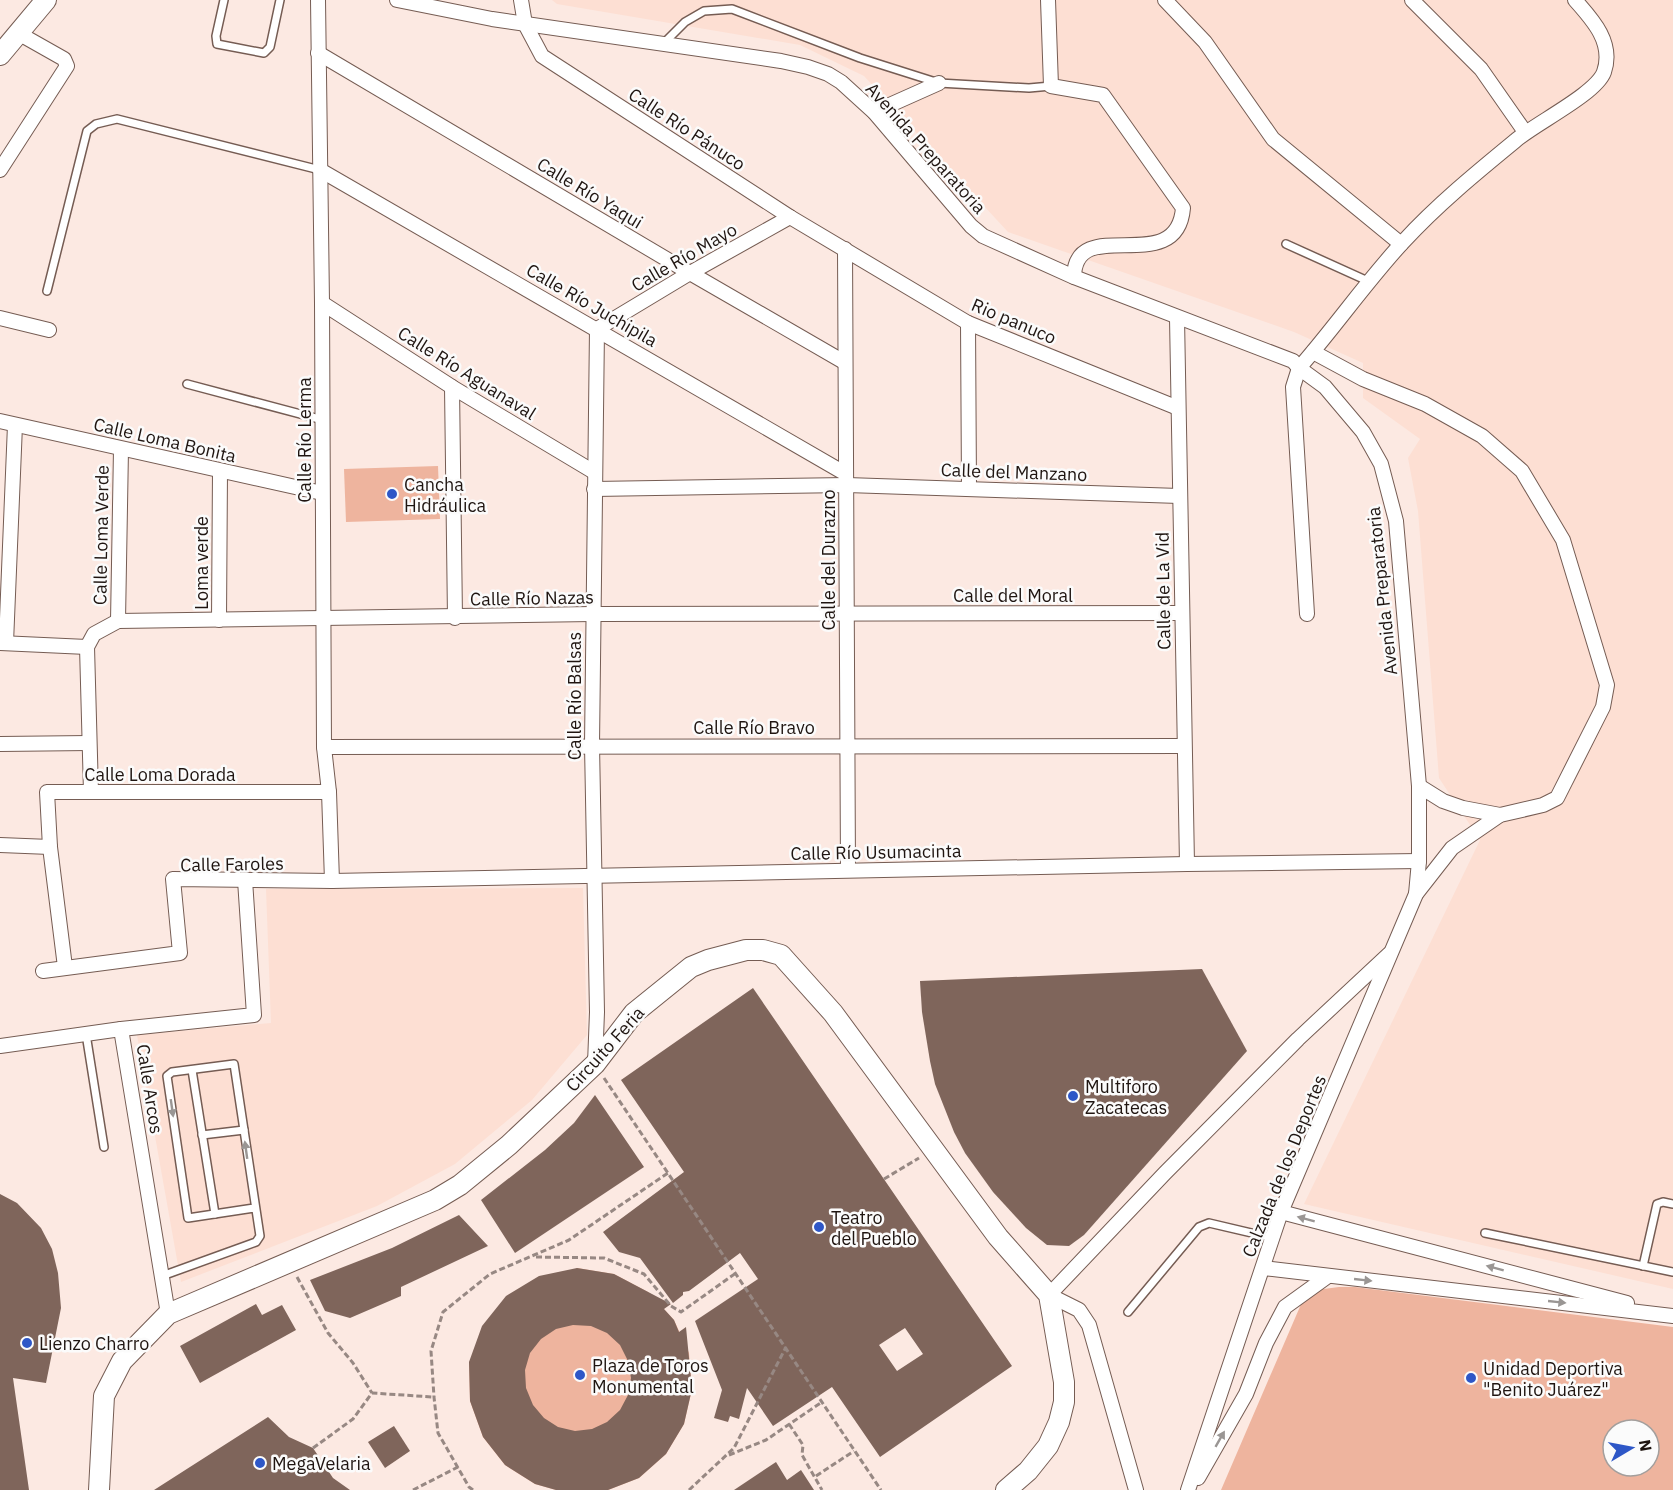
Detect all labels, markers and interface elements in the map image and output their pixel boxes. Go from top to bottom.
street label: Avenida Preparatoria [861,77,991,219]
street label: Calle Río Pánuco [624,83,750,175]
street label: Calle Río Yaqui [533,152,647,234]
street label: Calle Río Mayo [627,218,741,296]
street label: Calle Río Juchipila [522,258,662,352]
street label: Rio panuco [968,293,1060,349]
street label: Calle Río Aguanaval [394,321,540,425]
street label: Calle Río Lerma [293,377,316,503]
street label: Calle Loma Bonita [91,412,239,468]
street label: Calle del Manzano [940,458,1088,486]
street label: Calle Loma Verde [88,465,114,605]
place label: Cancha Hidráulica [404,473,486,517]
marker: Cancha Hidráulica [385,487,399,501]
street label: Calle del Durazno [817,489,840,631]
street label: Avenida Preparatoria [1362,505,1402,676]
street label: Loma verde [190,516,213,610]
street label: Calle de La Vid [1150,532,1176,650]
street label: Calle del Moral [953,584,1073,607]
street label: Calle Río Nazas [470,585,594,611]
street label: Calle Río Balsas [563,632,586,760]
street label: Calle Río Bravo [693,716,815,739]
street label: Calle Loma Dorada [84,763,236,786]
street label: Calle Río Usumacinta [790,839,962,865]
street label: Calle Faroles [180,852,284,876]
street label: Circuito Feria [561,1001,650,1096]
street label: Calle Arcos [132,1043,168,1135]
street label: Calzada de los Deportes [1237,1071,1331,1261]
place label: Multiforo Zacatecas [1085,1075,1167,1119]
marker: Multiforo Zacatecas [1066,1089,1080,1103]
one-way arrow [167,1099,176,1118]
one-way arrow [242,1140,251,1159]
place label: Teatro del Pueblo [831,1206,917,1250]
one-way arrow [1297,1213,1315,1223]
marker: Teatro del Pueblo [812,1220,826,1234]
one-way arrow [1485,1263,1504,1273]
one-way arrow [1353,1275,1372,1285]
one-way arrow [1547,1297,1566,1307]
place label: Lienzo Charro [39,1332,149,1355]
marker: Lienzo Charro [20,1336,34,1350]
place label: Plaza de Toros Monumental [592,1354,709,1398]
place label: Unidad Deportiva "Benito Juárez" [1483,1357,1623,1401]
marker: Plaza de Toros Monumental [573,1368,587,1382]
marker: Unidad Deportiva "Benito Juárez" [1464,1371,1478,1385]
north arrow [1601,1418,1661,1478]
one-way arrow [1215,1430,1225,1447]
text: N [1635,1438,1657,1453]
place label: MegaVelaria [272,1452,371,1475]
marker: MegaVelaria [253,1456,267,1470]

